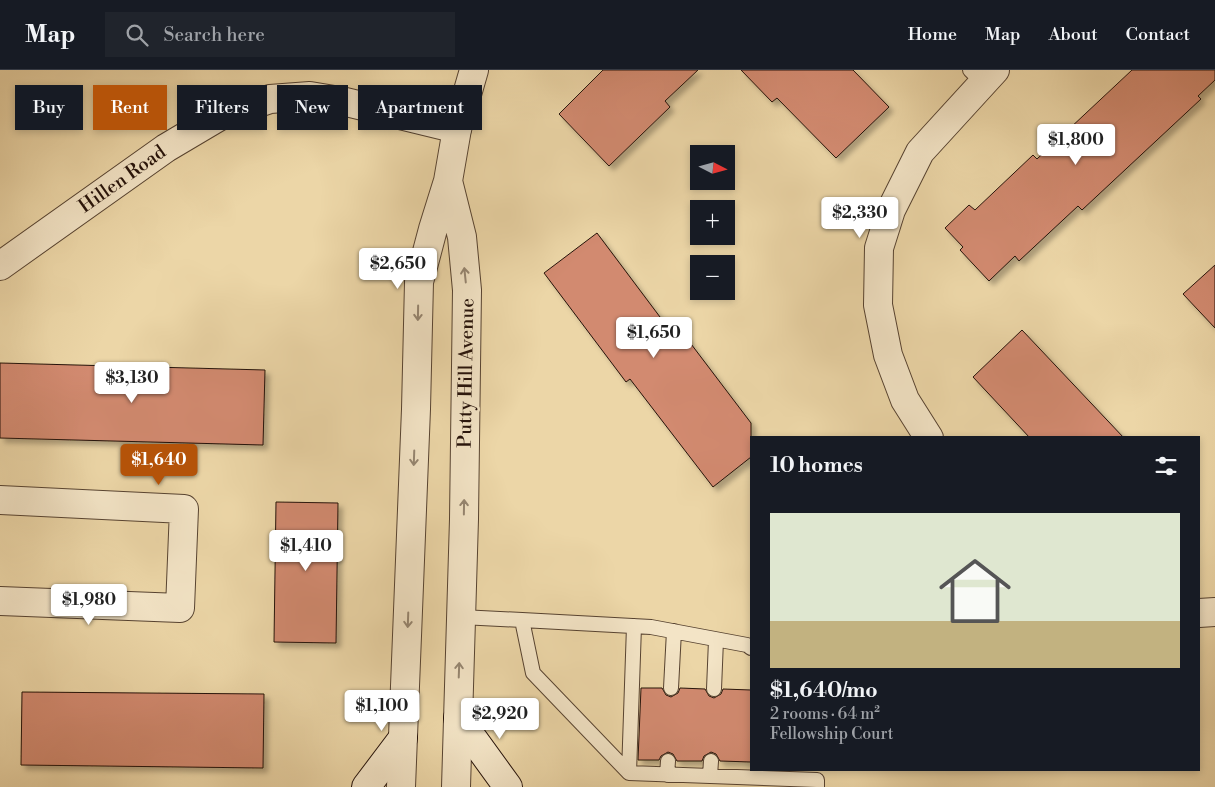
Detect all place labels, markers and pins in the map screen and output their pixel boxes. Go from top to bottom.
pin: $1,800 [1035,124,1117,166]
pin: $2,330 [819,196,901,239]
pin: $2,650 [357,248,439,290]
pin: $1,650 [613,316,695,359]
pin: $3,130 [91,362,173,404]
pin: $1,640 [118,444,200,486]
pin: $1,410 [265,530,347,572]
pin: $1,980 [48,584,130,626]
pin: $1,100 [341,690,423,732]
pin: $2,920 [459,698,541,740]

